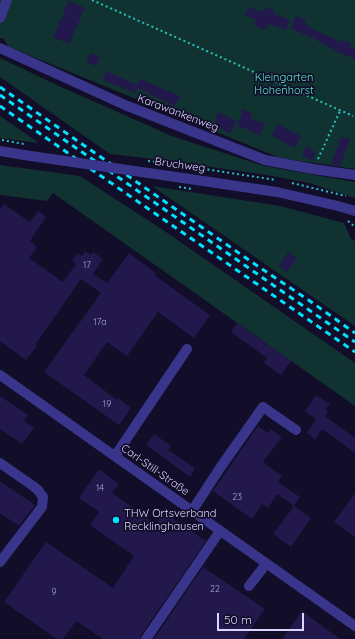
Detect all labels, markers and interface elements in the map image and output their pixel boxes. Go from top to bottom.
park label: Kleingarten Hohenhorst [254,71,314,97]
street label: Karawankenweg [136,91,220,135]
street label: Bruchweg [154,155,206,175]
house number: 17 [83,260,91,270]
house number: 17a [93,317,107,327]
house number: 19 [103,399,111,409]
street label: Carl-Still-Straße [118,442,192,498]
house number: 14 [96,483,104,493]
house number: 23 [232,492,242,502]
place label: THW Ortsverband Recklinghausen [124,507,217,533]
marker: THW Ortsverband Recklinghausen [111,515,121,525]
house number: 22 [210,584,220,594]
house number: 9 [51,587,57,597]
scale bar [219,605,306,631]
text: 50 m [224,612,252,627]

